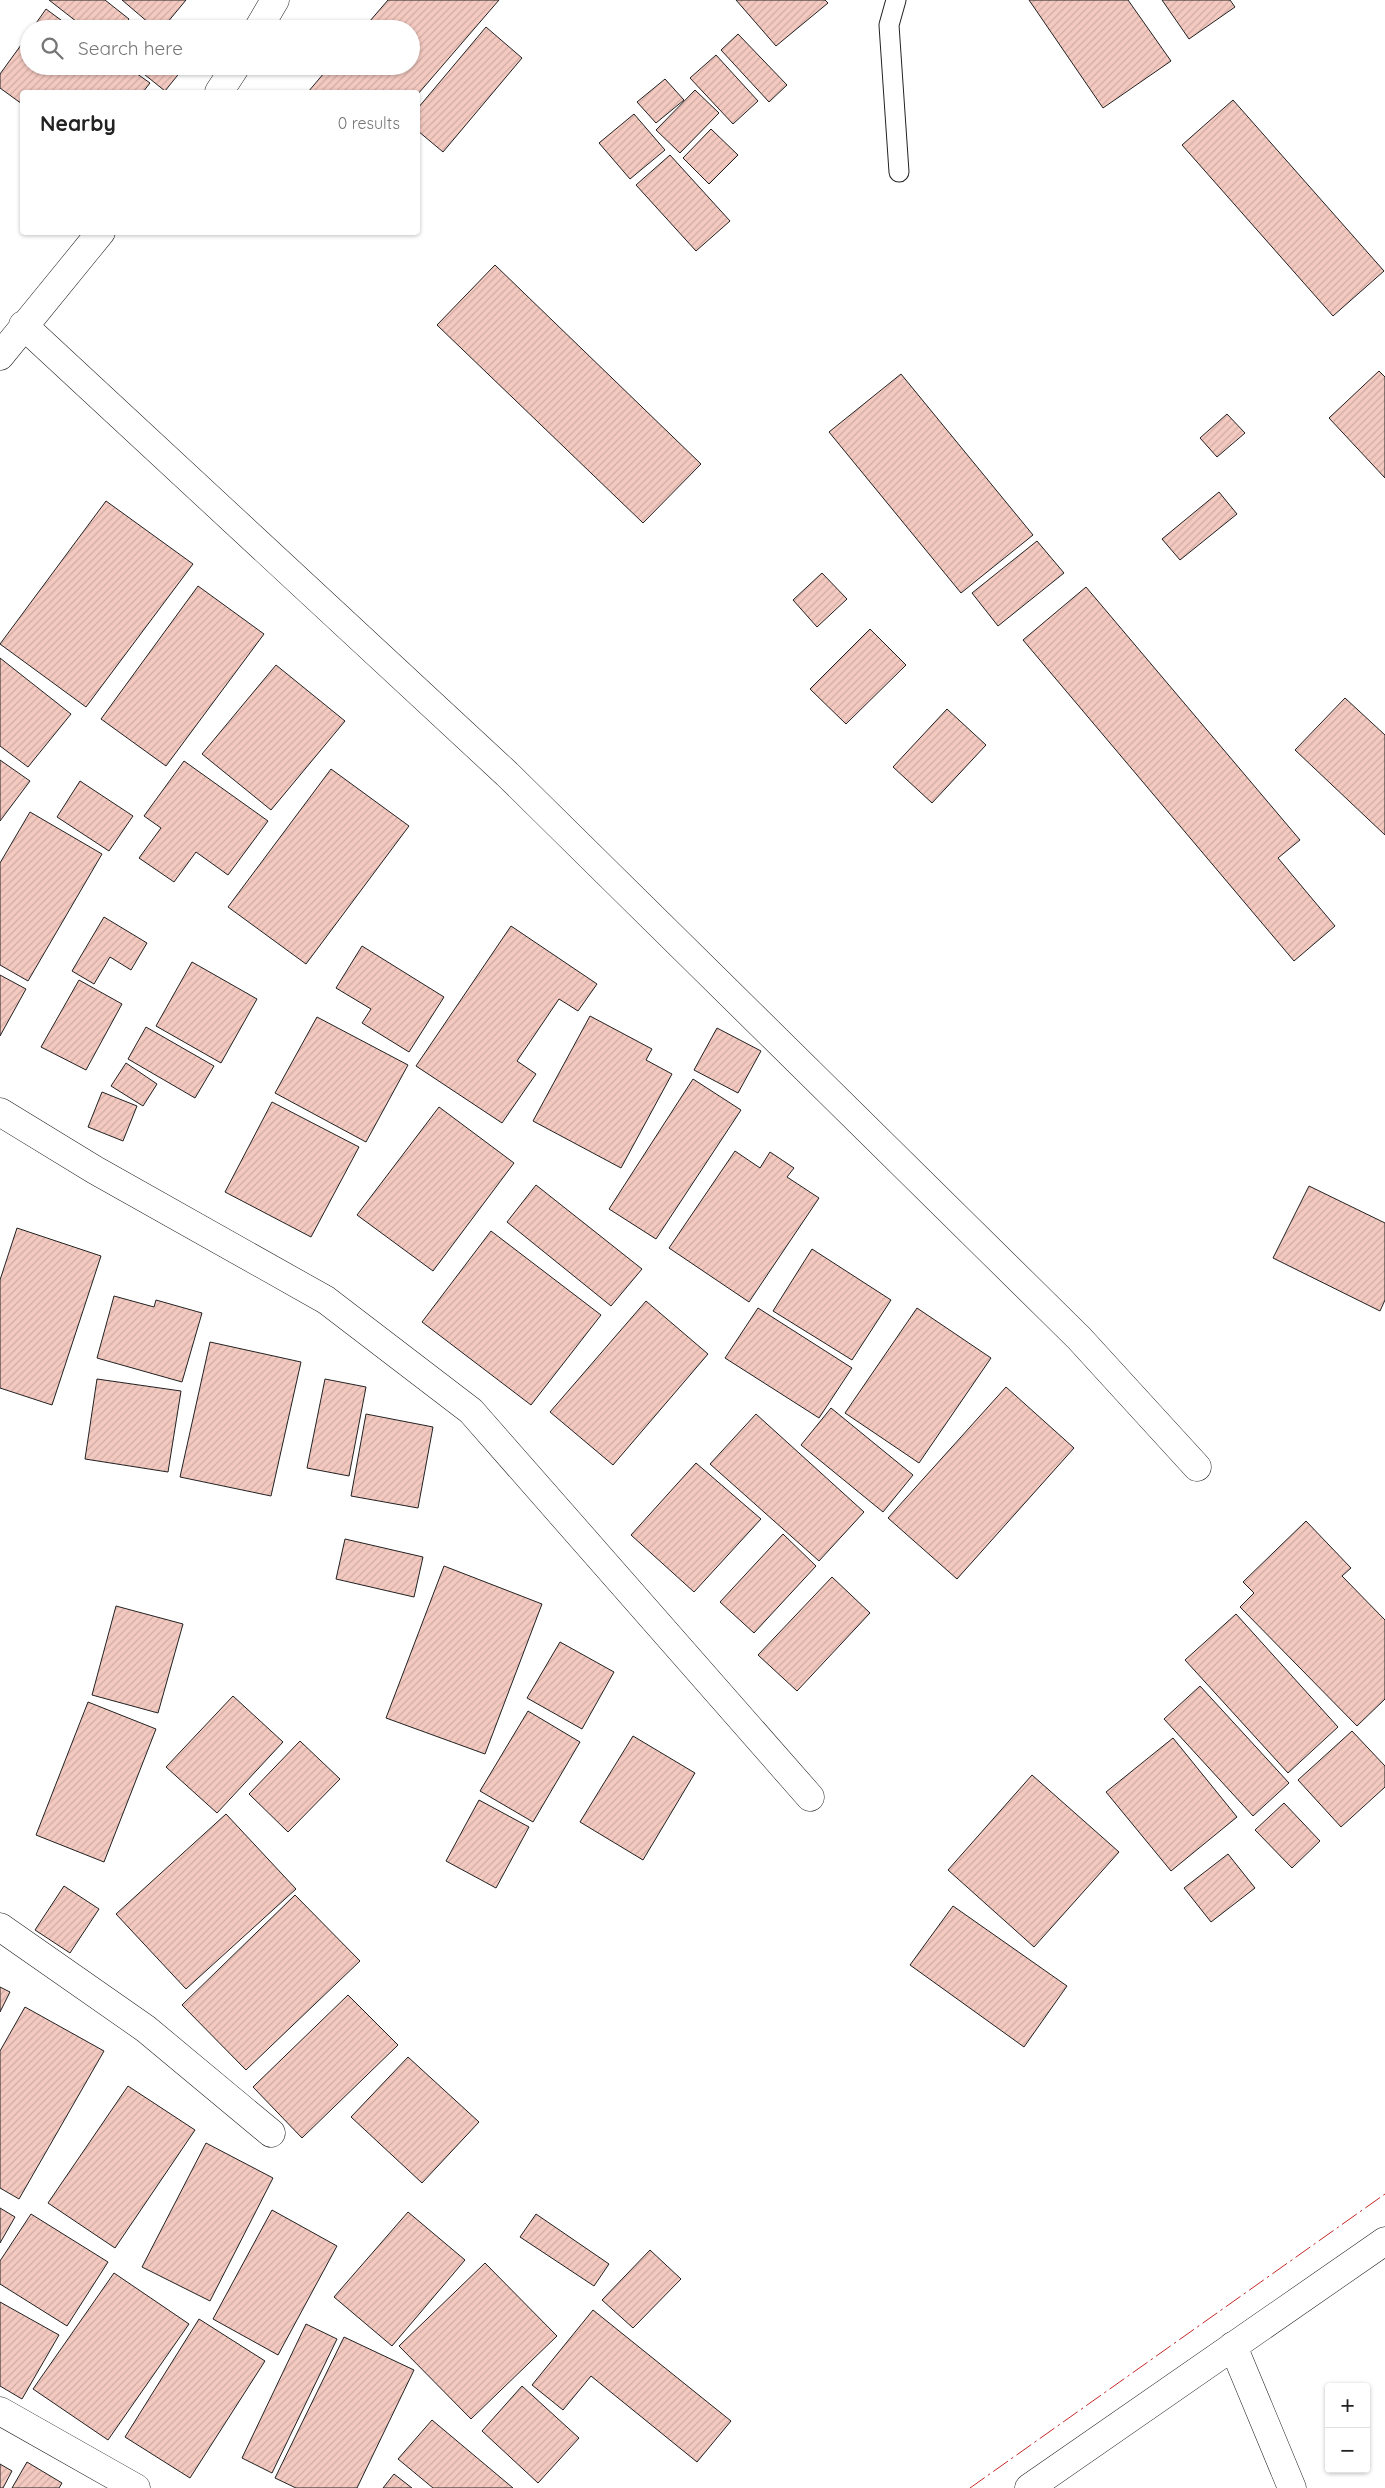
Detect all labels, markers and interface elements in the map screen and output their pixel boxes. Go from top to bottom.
search box [20,20,420,75]
icon: search [38,34,66,62]
text: Search here [78,36,183,60]
text: Nearby [40,110,116,136]
text: 0 results [338,113,400,133]
map controls [1325,2383,1370,2473]
button: + [1325,2383,1370,2428]
button: − [1325,2428,1370,2473]

